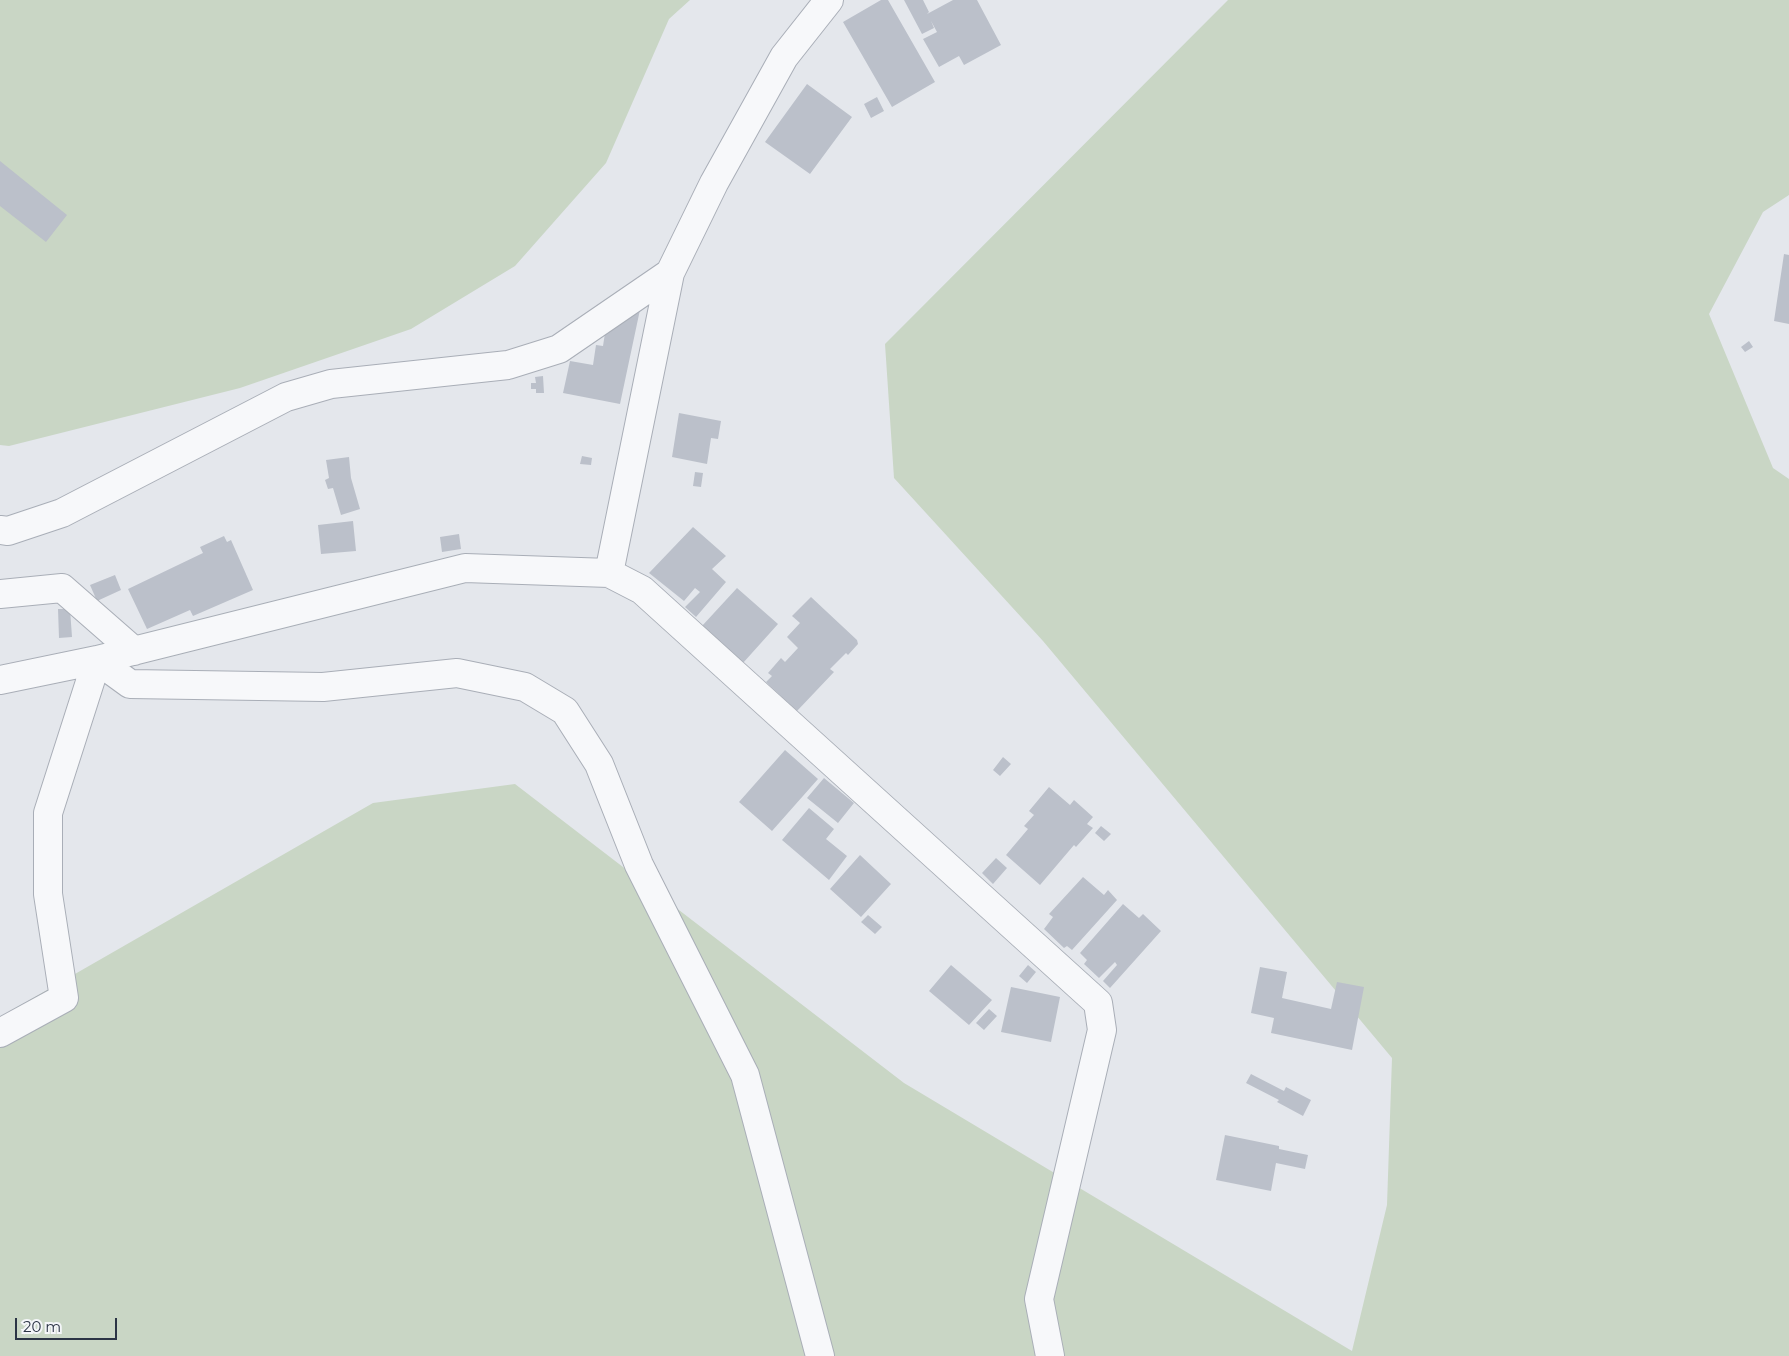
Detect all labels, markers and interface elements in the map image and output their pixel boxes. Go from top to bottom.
scale bar [18,1308,120,1340]
text: 20 m [23,1317,61,1336]

